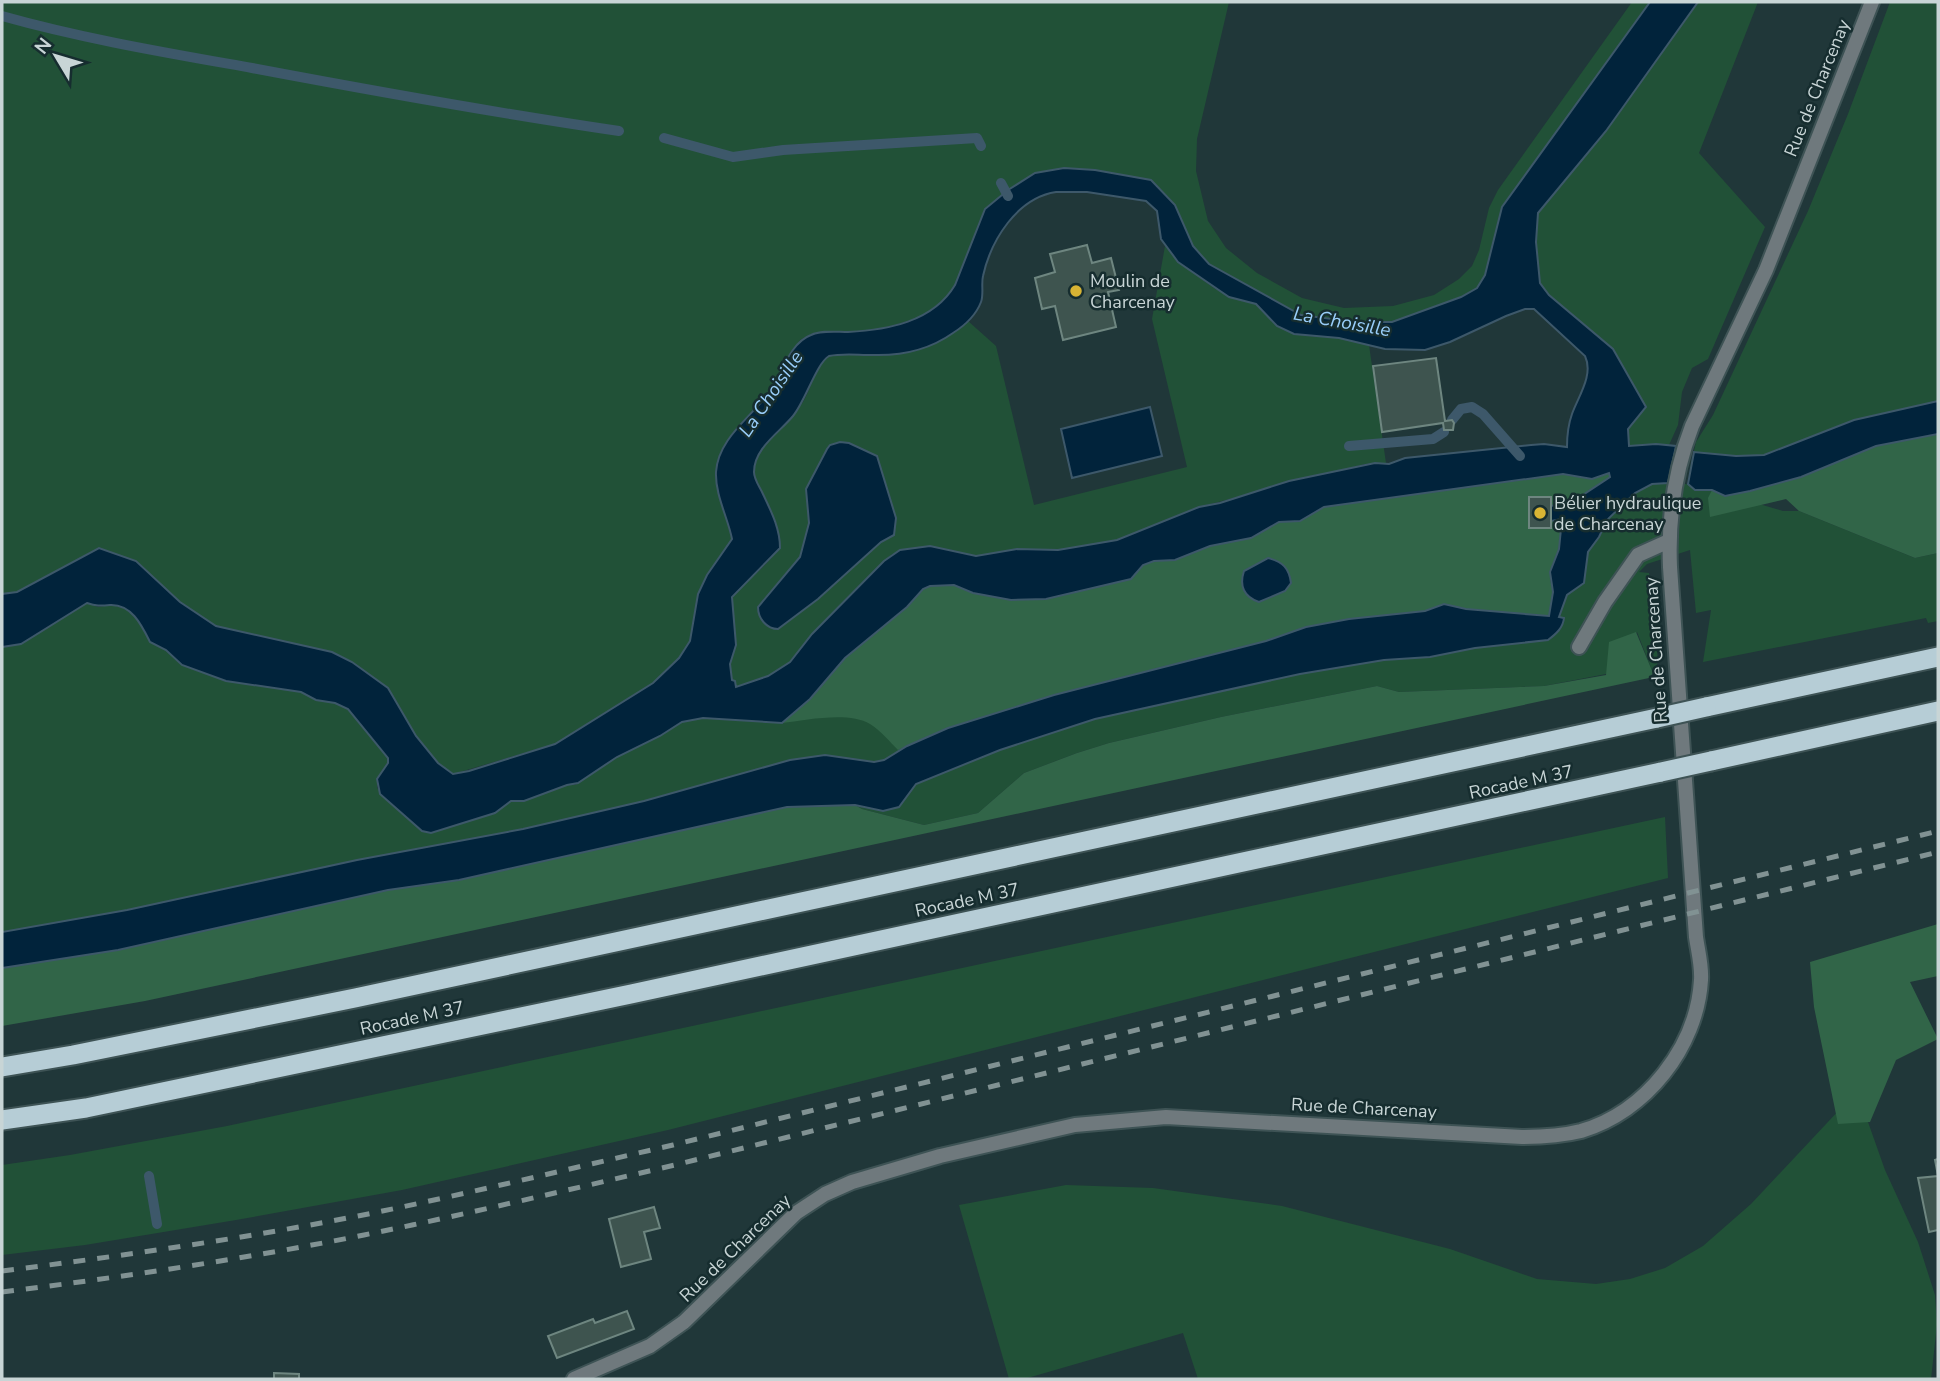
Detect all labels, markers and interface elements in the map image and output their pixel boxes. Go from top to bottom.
street label: Rue de Charcenay [1779,15,1856,160]
north arrow [21,21,91,91]
text: N [29,33,58,60]
place label: Moulin de Charcenay [1090,269,1176,314]
marker: Moulin de Charcenay [1068,283,1084,299]
water label: La Choisille [1291,301,1393,343]
water label: La Choisille [733,346,809,442]
place label: Bélier hydraulique de Charcenay [1554,491,1701,536]
marker: Bélier hydraulique de Charcenay [1532,505,1548,521]
street label: Rue de Charcenay [1639,576,1673,724]
street label: Rocade M 37 [1467,759,1575,805]
street label: Rocade M 37 [913,877,1021,923]
street label: Rocade M 37 [358,995,466,1041]
street label: Rue de Charcenay [1291,1092,1438,1124]
street label: Rue de Charcenay [674,1188,796,1307]

